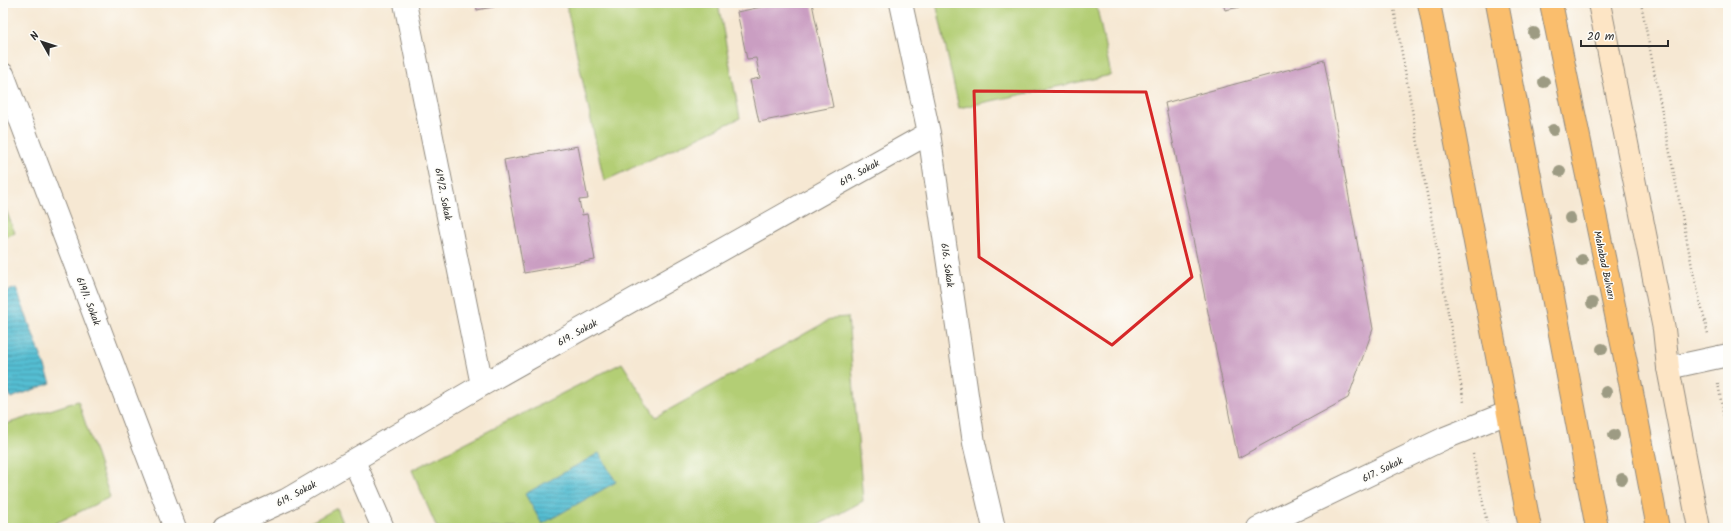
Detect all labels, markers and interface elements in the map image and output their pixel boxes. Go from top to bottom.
north arrow [22,22,62,62]
scale bar [1581,22,1668,48]
text: 20 m [1587,27,1615,46]
text: N [26,28,44,45]
street label: 619. Sokak [836,155,883,191]
street label: 619/2. Sokak [430,167,456,222]
street label: Mahabad Bulvarı [1589,229,1619,302]
street label: 616. Sokak [936,242,958,289]
street label: 619/1. Sokak [72,275,105,328]
street label: 619. Sokak [554,315,601,351]
street label: 617. Sokak [1359,453,1406,487]
street label: 619. Sokak [273,476,320,511]

